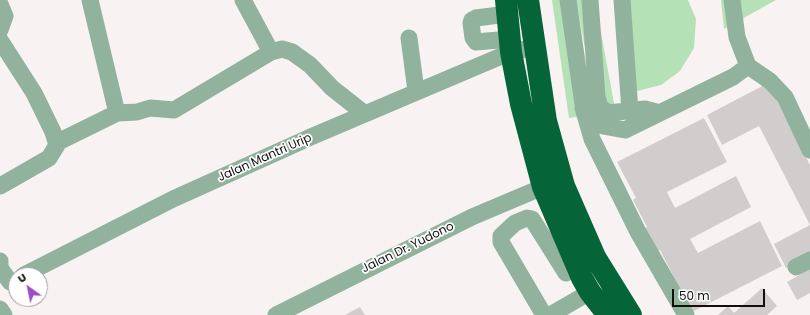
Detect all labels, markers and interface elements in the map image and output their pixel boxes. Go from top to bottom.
street label: Jalan Mantri Urip [216,131,314,185]
street label: Jalan Dr. Yudono [359,219,457,277]
north arrow [8,267,48,307]
text: U [14,269,30,287]
scale bar [674,281,767,307]
text: 50 m [679,287,710,304]

